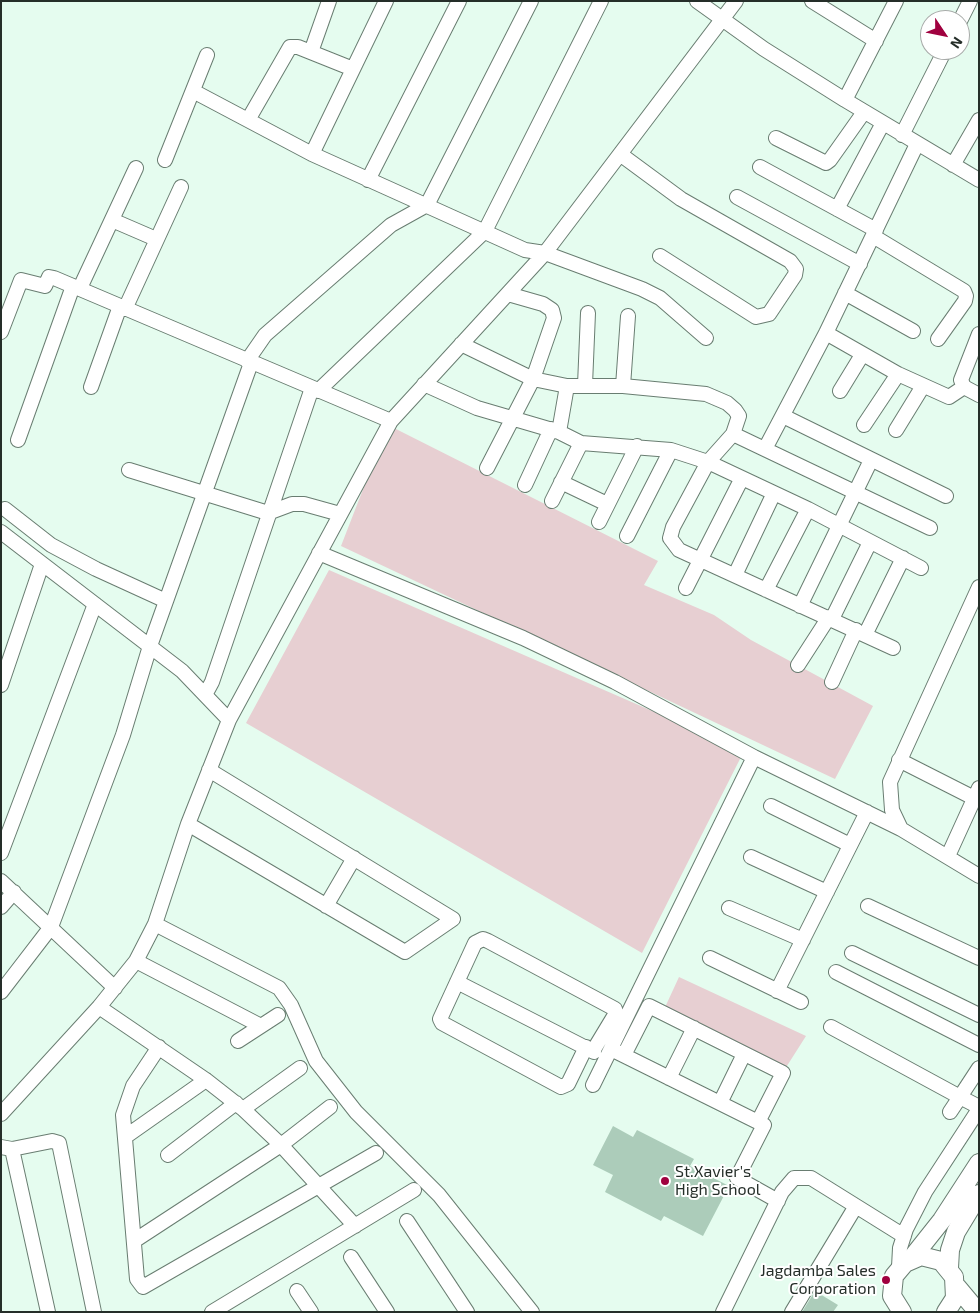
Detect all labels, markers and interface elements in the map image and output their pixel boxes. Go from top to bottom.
north arrow [920,10,970,60]
text: N [947,34,967,52]
place label: St.Xavier's High School [675,1162,760,1200]
marker: St.Xavier's High School [659,1175,671,1187]
place label: Jagdamba Sales Corporation [760,1261,876,1299]
marker: Jagdamba Sales Corporation [880,1274,892,1286]

